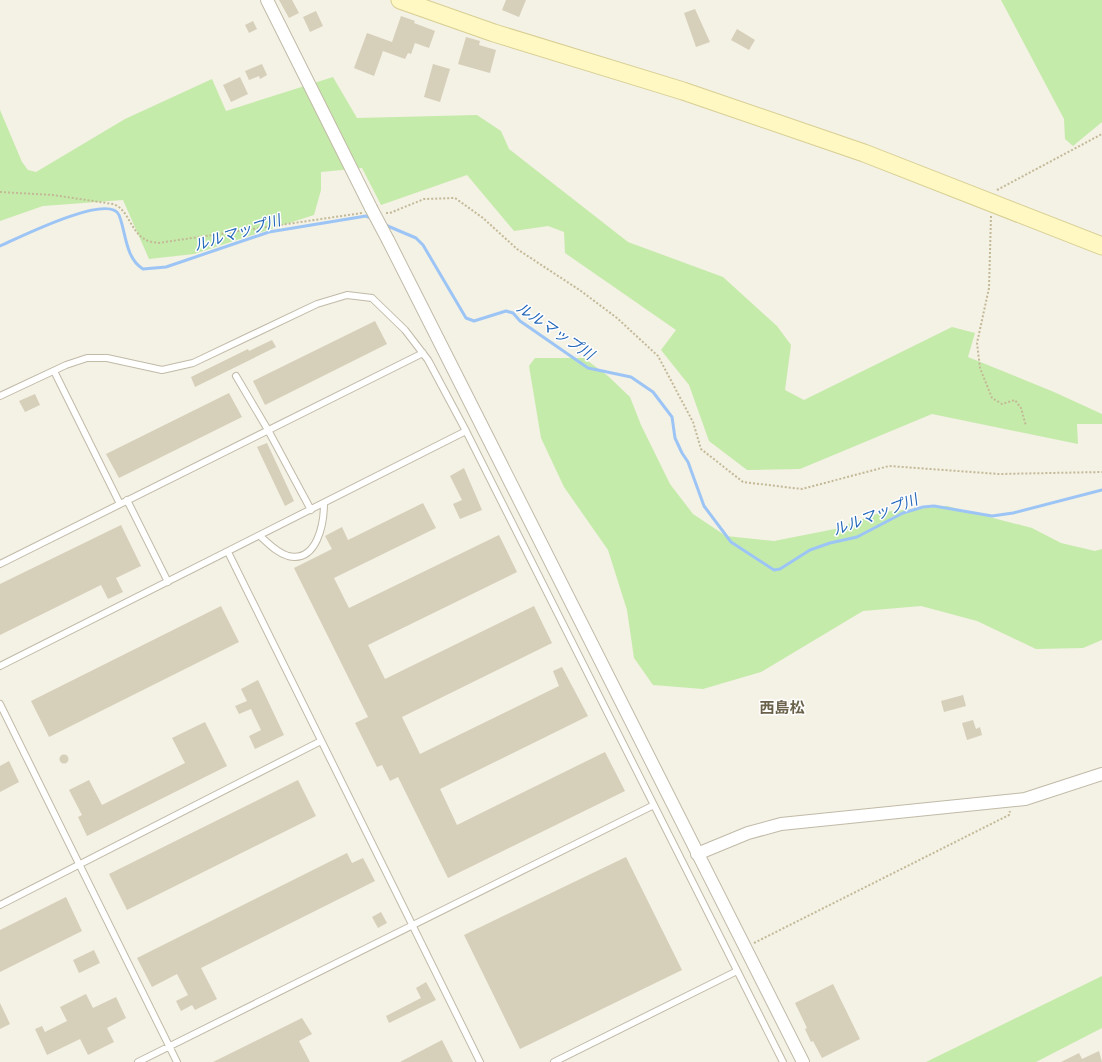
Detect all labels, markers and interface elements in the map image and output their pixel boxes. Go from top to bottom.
water label: ルルマップ川 [191,209,285,256]
water label: ルルマップ川 [512,297,600,366]
water label: ルルマップ川 [829,488,922,540]
district label: 西島松 [759,697,805,718]

